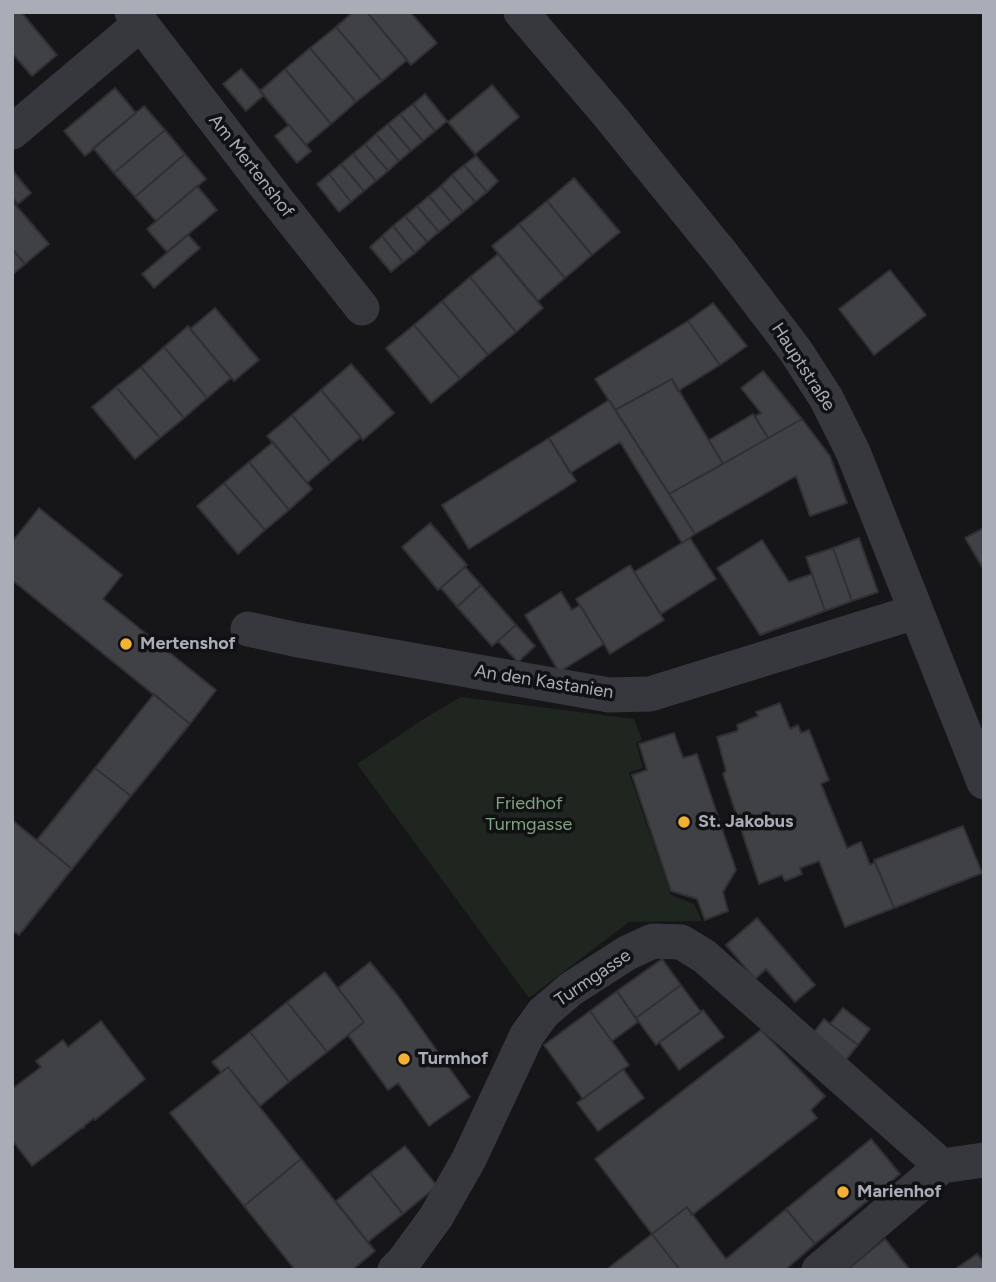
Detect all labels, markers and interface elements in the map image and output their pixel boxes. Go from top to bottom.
street label: Am Mertenshof [204,110,298,222]
street label: Hauptstraße [767,319,839,415]
place label: Mertenshof [140,633,236,655]
marker: Mertenshof [118,636,134,652]
street label: An den Kastanien [473,660,615,704]
park label: Friedhof Turmgasse [486,793,572,836]
place label: St. Jakobus [698,811,793,833]
marker: St. Jakobus [676,814,692,830]
street label: Turmgasse [551,945,635,1011]
place label: Turmhof [418,1048,488,1070]
marker: Turmhof [396,1051,412,1067]
place label: Marienhof [857,1181,942,1203]
marker: Marienhof [835,1184,851,1200]

